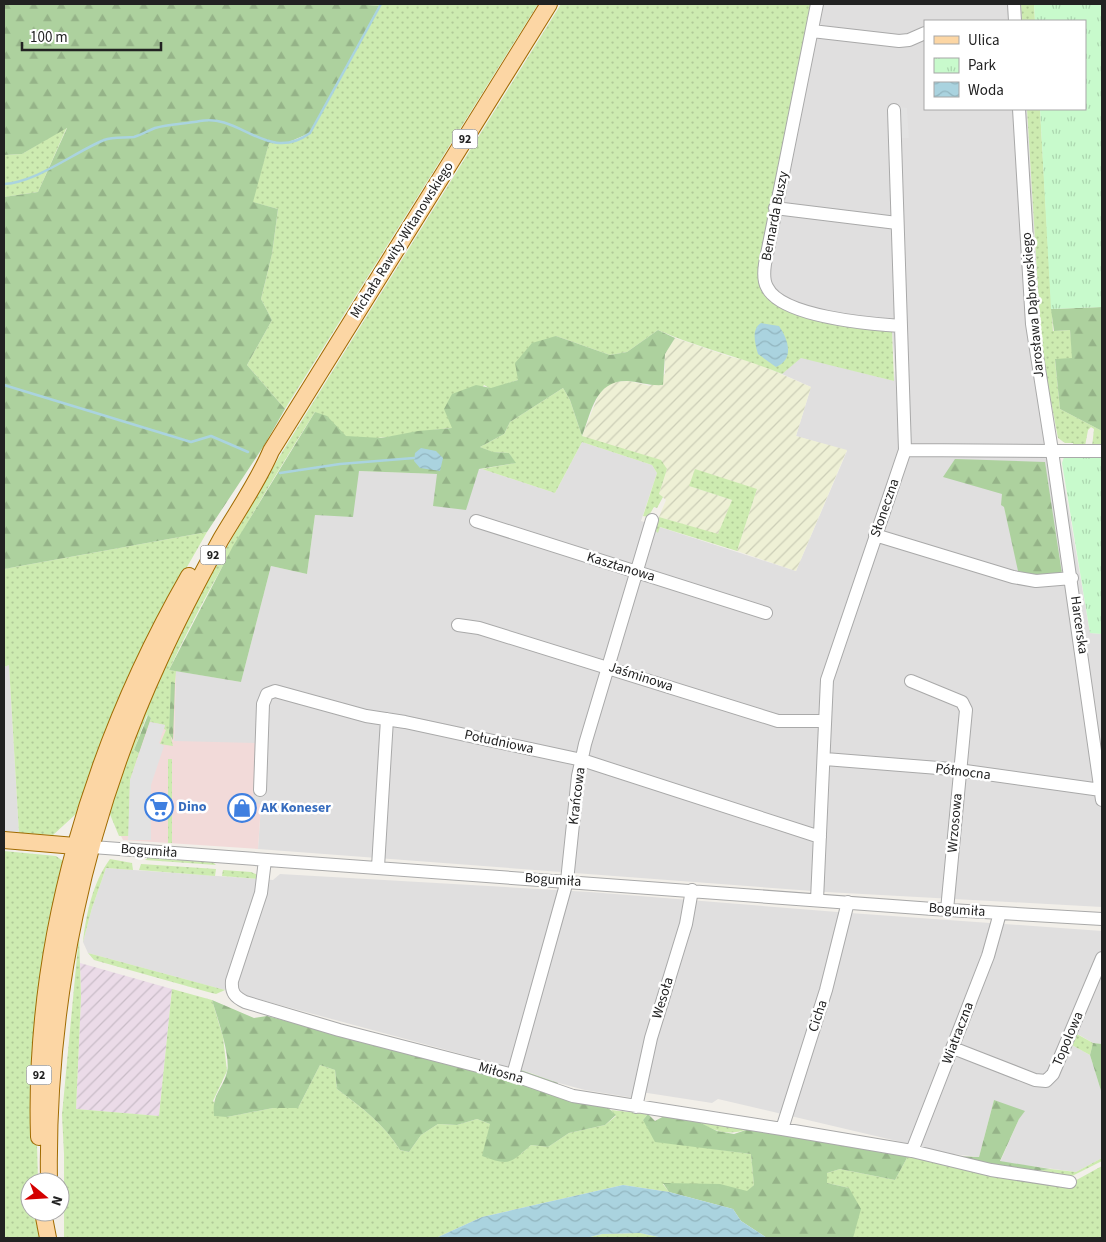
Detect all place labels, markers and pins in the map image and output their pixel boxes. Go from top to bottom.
supermarket icon: Dino [144,792,174,822]
shop icon: AK Koneser [227,793,257,823]
place label: Dino [178,797,207,817]
place label: AK Koneser [260,798,331,818]

